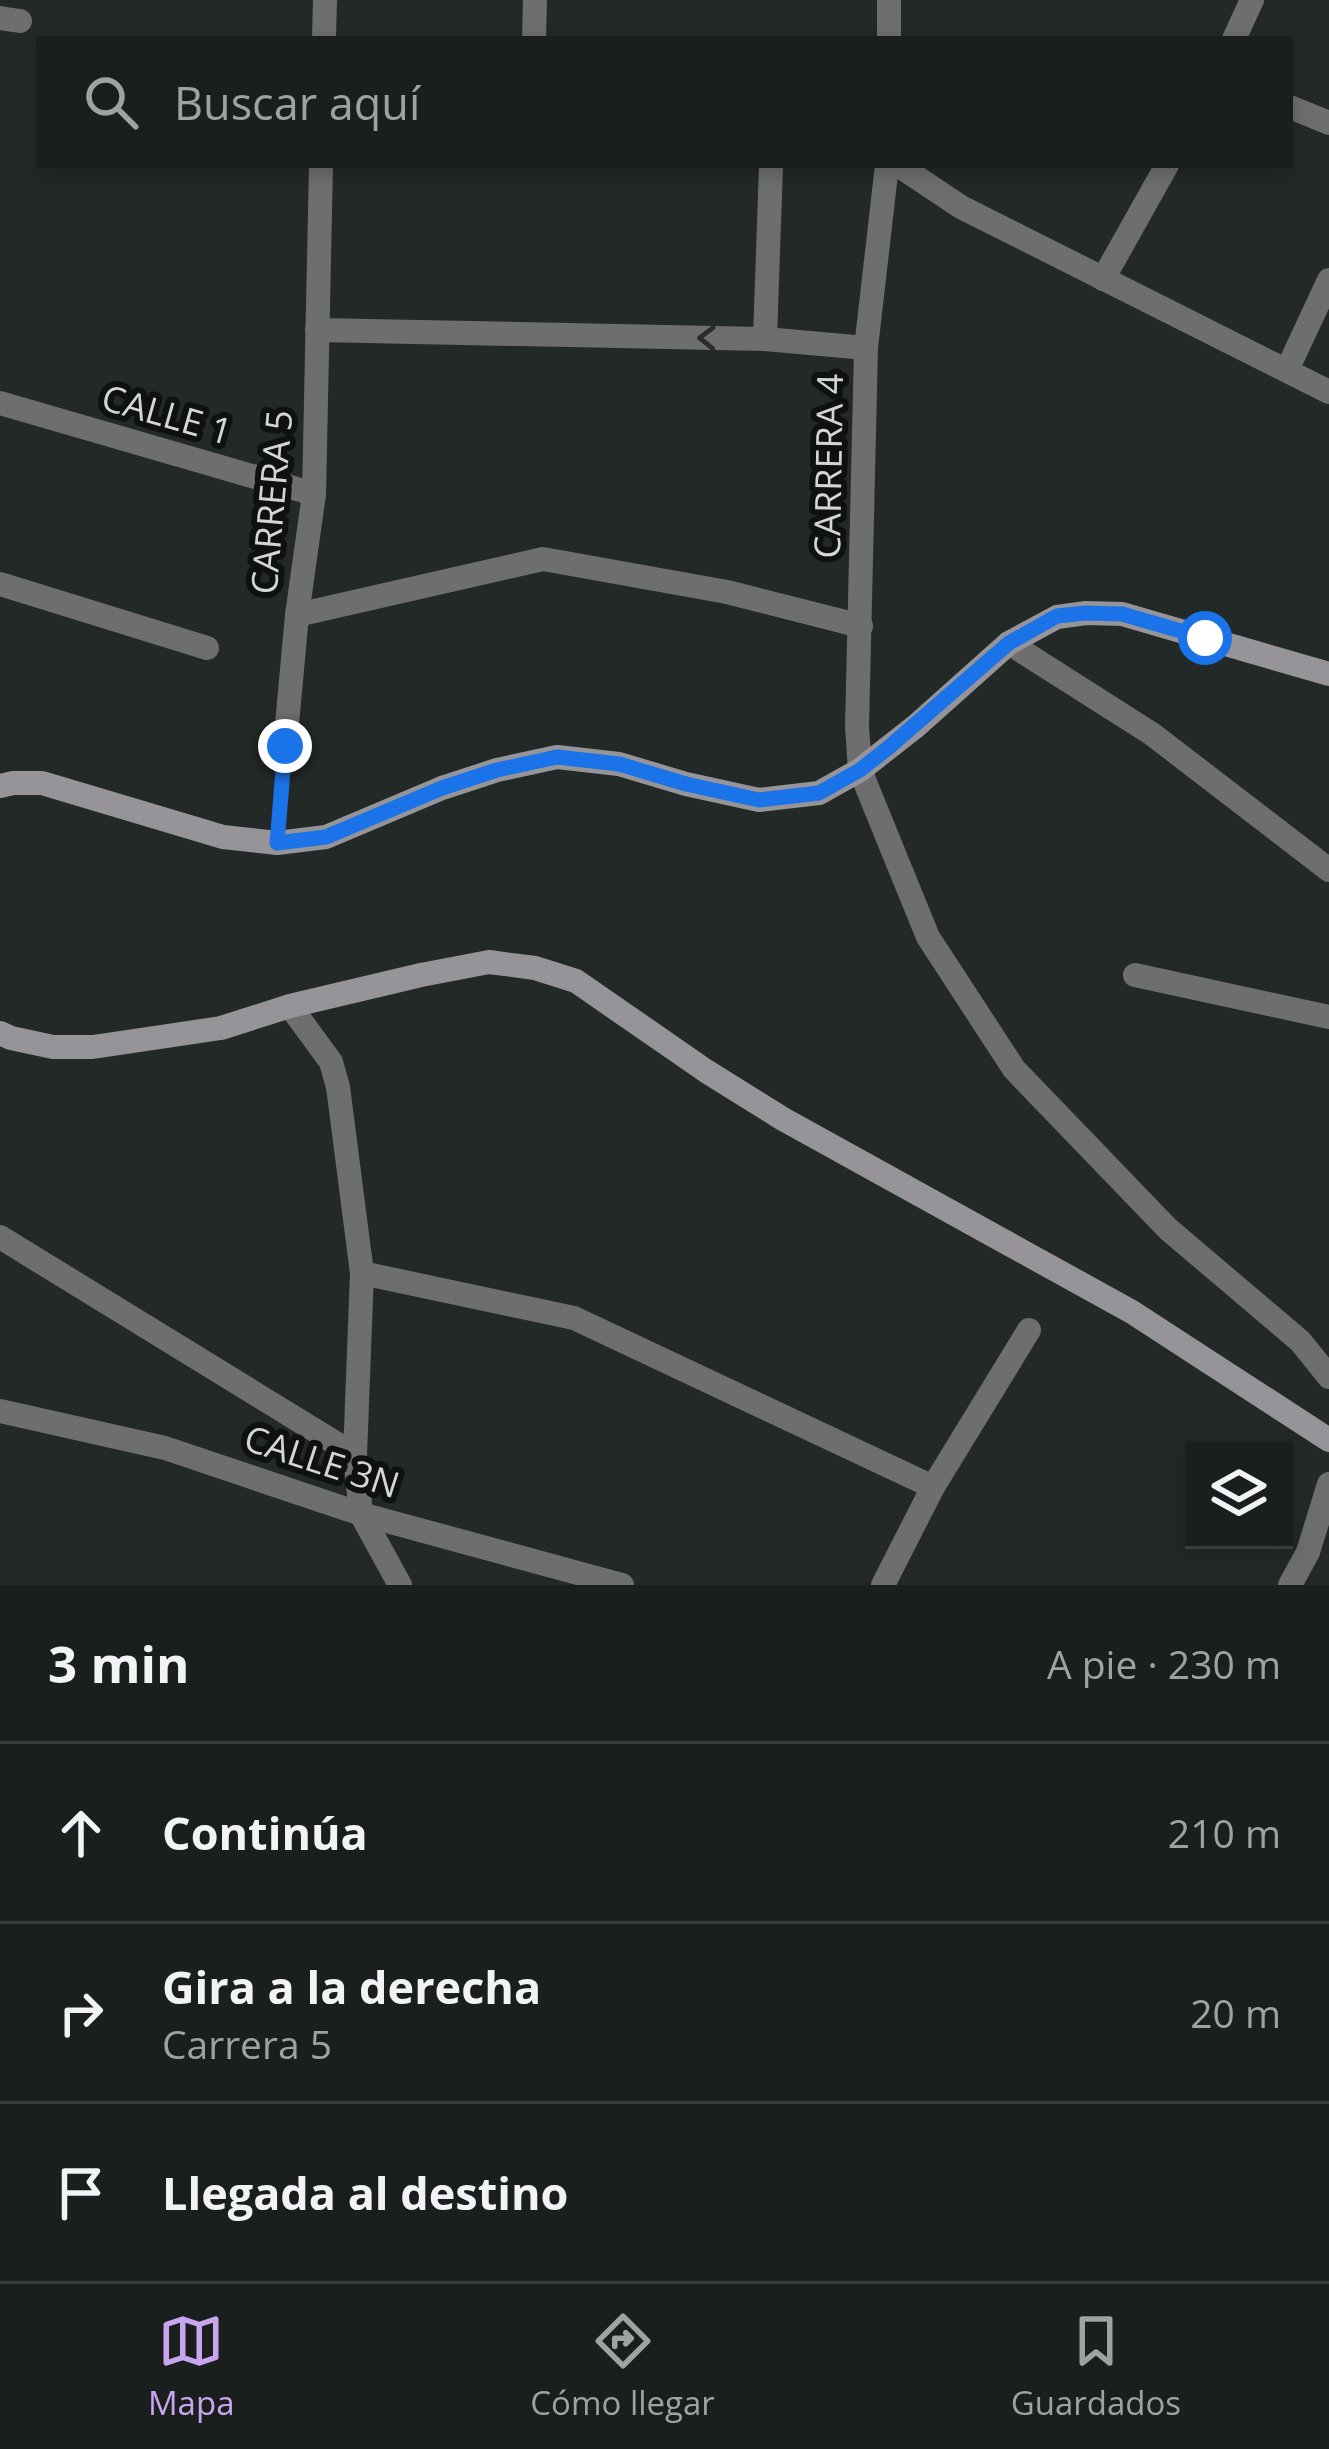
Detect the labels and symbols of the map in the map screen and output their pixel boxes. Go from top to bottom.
one-way arrow [697,325,716,351]
street label: CALLE 1 [96,372,238,456]
street label: CARRERA 4 [802,373,854,559]
street label: CARRERA 5 [239,408,303,596]
route start [1178,611,1232,665]
route end [258,719,312,773]
street label: CALLE 3N [238,1413,406,1509]

